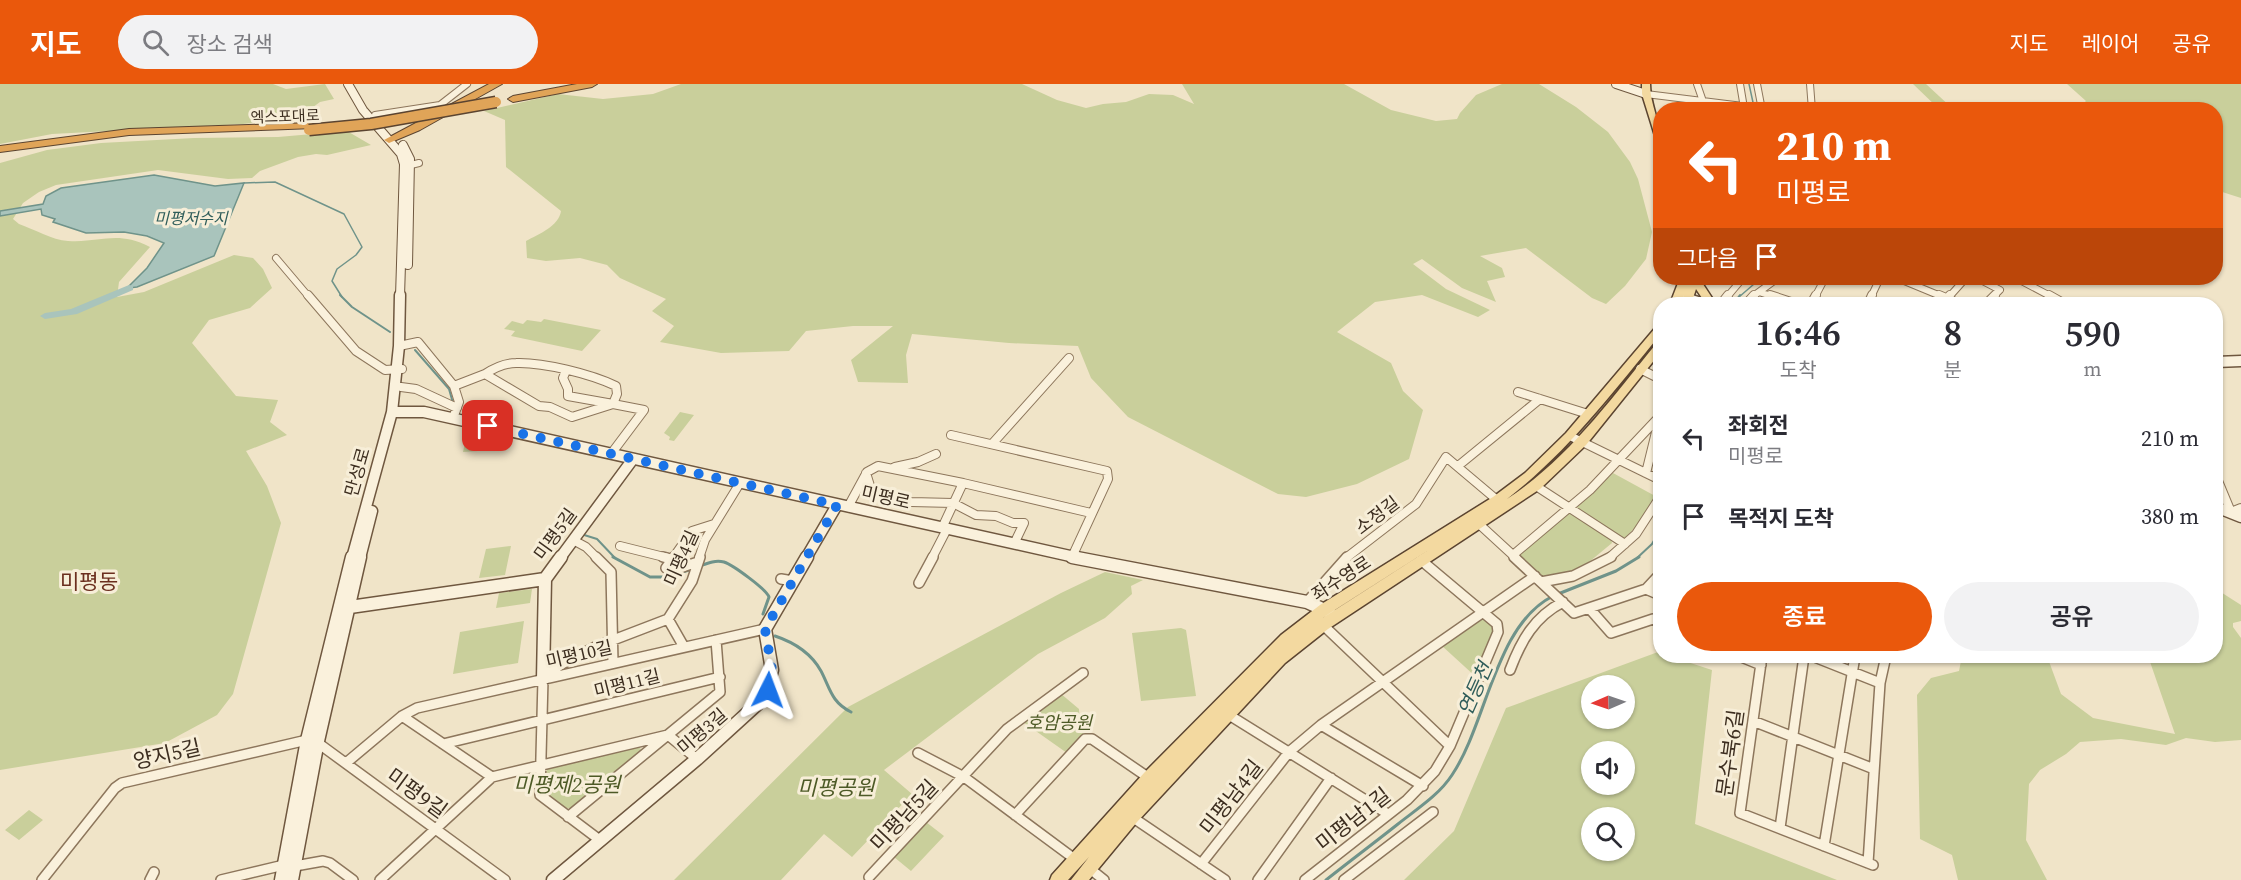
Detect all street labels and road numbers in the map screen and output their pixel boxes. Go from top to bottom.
street label: 엑스포대로 [250,104,320,128]
street label: 만성로 [338,445,376,499]
street label: 미평로 [859,479,913,515]
street label: 소정길 [1350,490,1404,540]
street label: 미평5길 [528,503,582,565]
street label: 미평4길 [658,526,704,590]
street label: 좌수영로 [1306,549,1376,607]
street label: 미평10길 [543,634,615,674]
street label: 미평11길 [591,663,663,703]
street label: 미평3길 [672,702,732,760]
street label: 문수북6길 [1710,708,1750,798]
street label: 양지5길 [130,732,204,776]
street label: 미평남4길 [1193,753,1269,841]
street label: 미평9길 [381,761,453,825]
street label: 미평남5길 [863,773,945,857]
street label: 미평남1길 [1309,781,1397,857]

